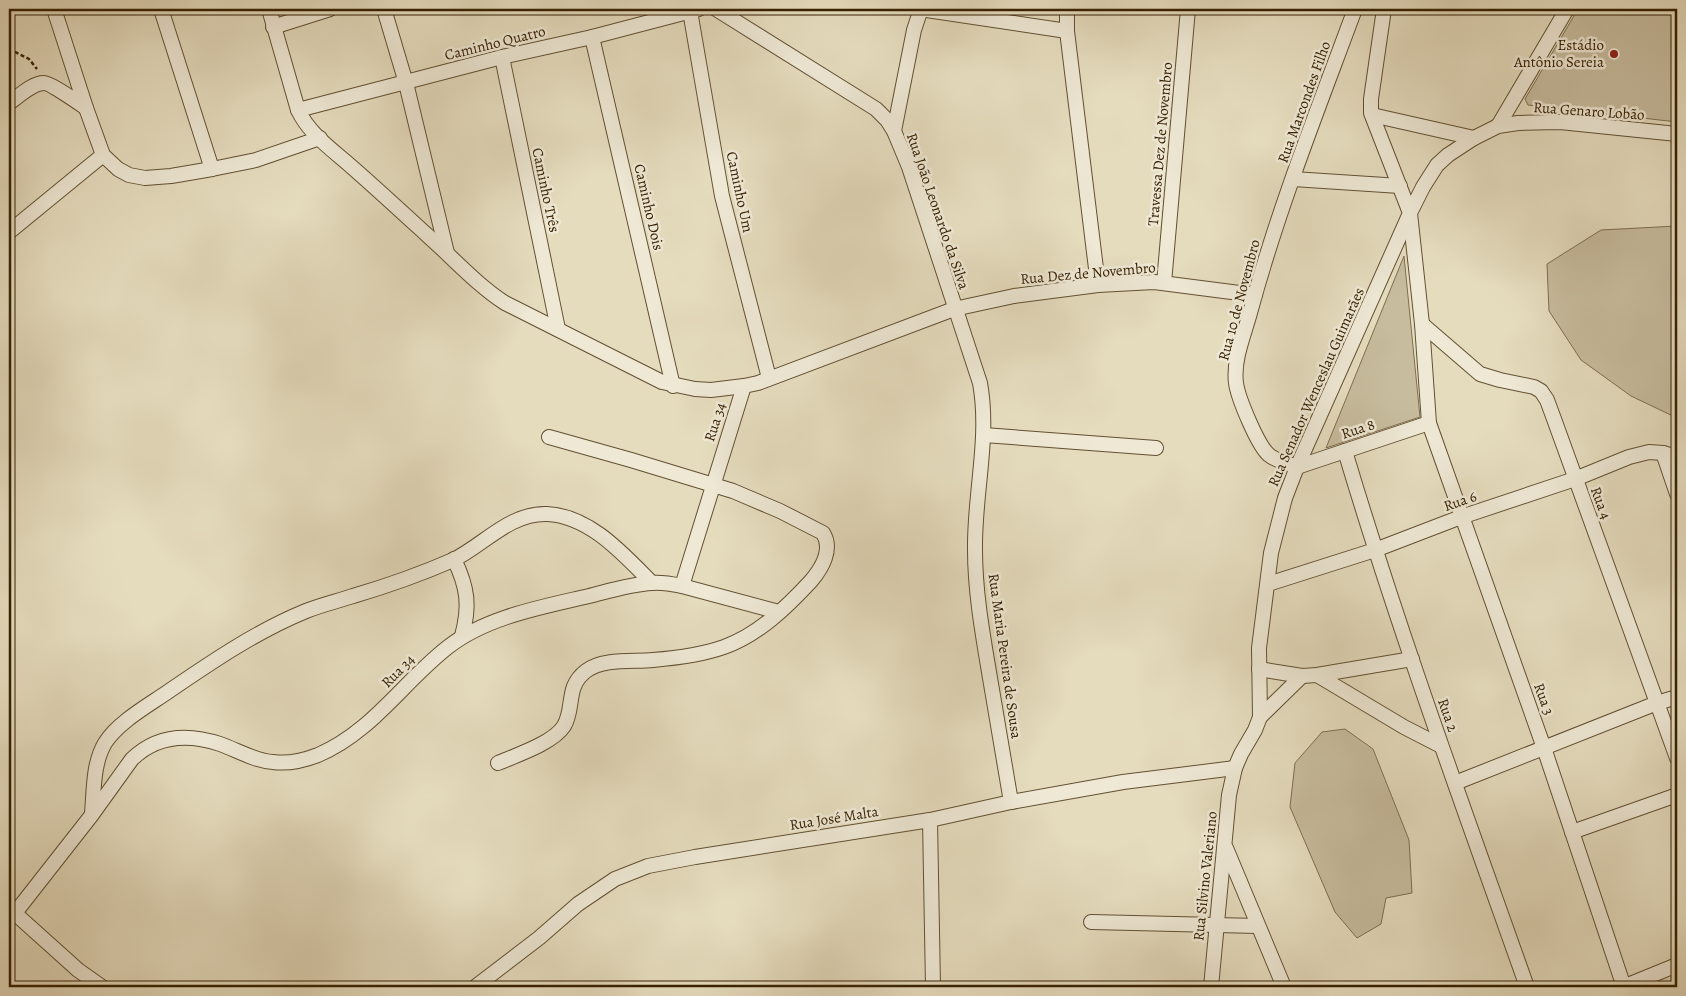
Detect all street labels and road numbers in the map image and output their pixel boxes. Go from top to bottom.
street label: Caminho Quatro [442,21,548,65]
street label: Rua Marcondes Filho [1273,38,1335,166]
street label: Travessa Dez de Novembro [1143,61,1177,227]
street label: Rua Genaro Lobão [1533,97,1645,125]
street label: Rua João Leonardo da Silva [902,130,974,292]
street label: Caminho Três [527,146,565,234]
street label: Caminho Um [722,150,758,235]
street label: Caminho Dois [629,162,669,252]
street label: Rua 10 de Novembro [1213,237,1265,363]
street label: Rua Dez de Novembro [1020,257,1156,289]
street label: Rua Senador Wenceslau Guimarães [1263,284,1369,490]
street label: Rua 34 [699,400,731,444]
street label: Rua 8 [1339,414,1377,444]
street label: Rua 4 [1586,484,1616,522]
street label: Rua 6 [1441,486,1479,516]
street label: Rua Maria Pereira de Sousa [983,572,1027,740]
street label: Rua 34 [377,650,419,692]
street label: Rua 3 [1529,680,1559,718]
street label: Rua 2 [1433,696,1463,734]
street label: Rua José Malta [788,801,880,835]
street label: Rua Silvino Valeriano [1188,810,1222,942]

